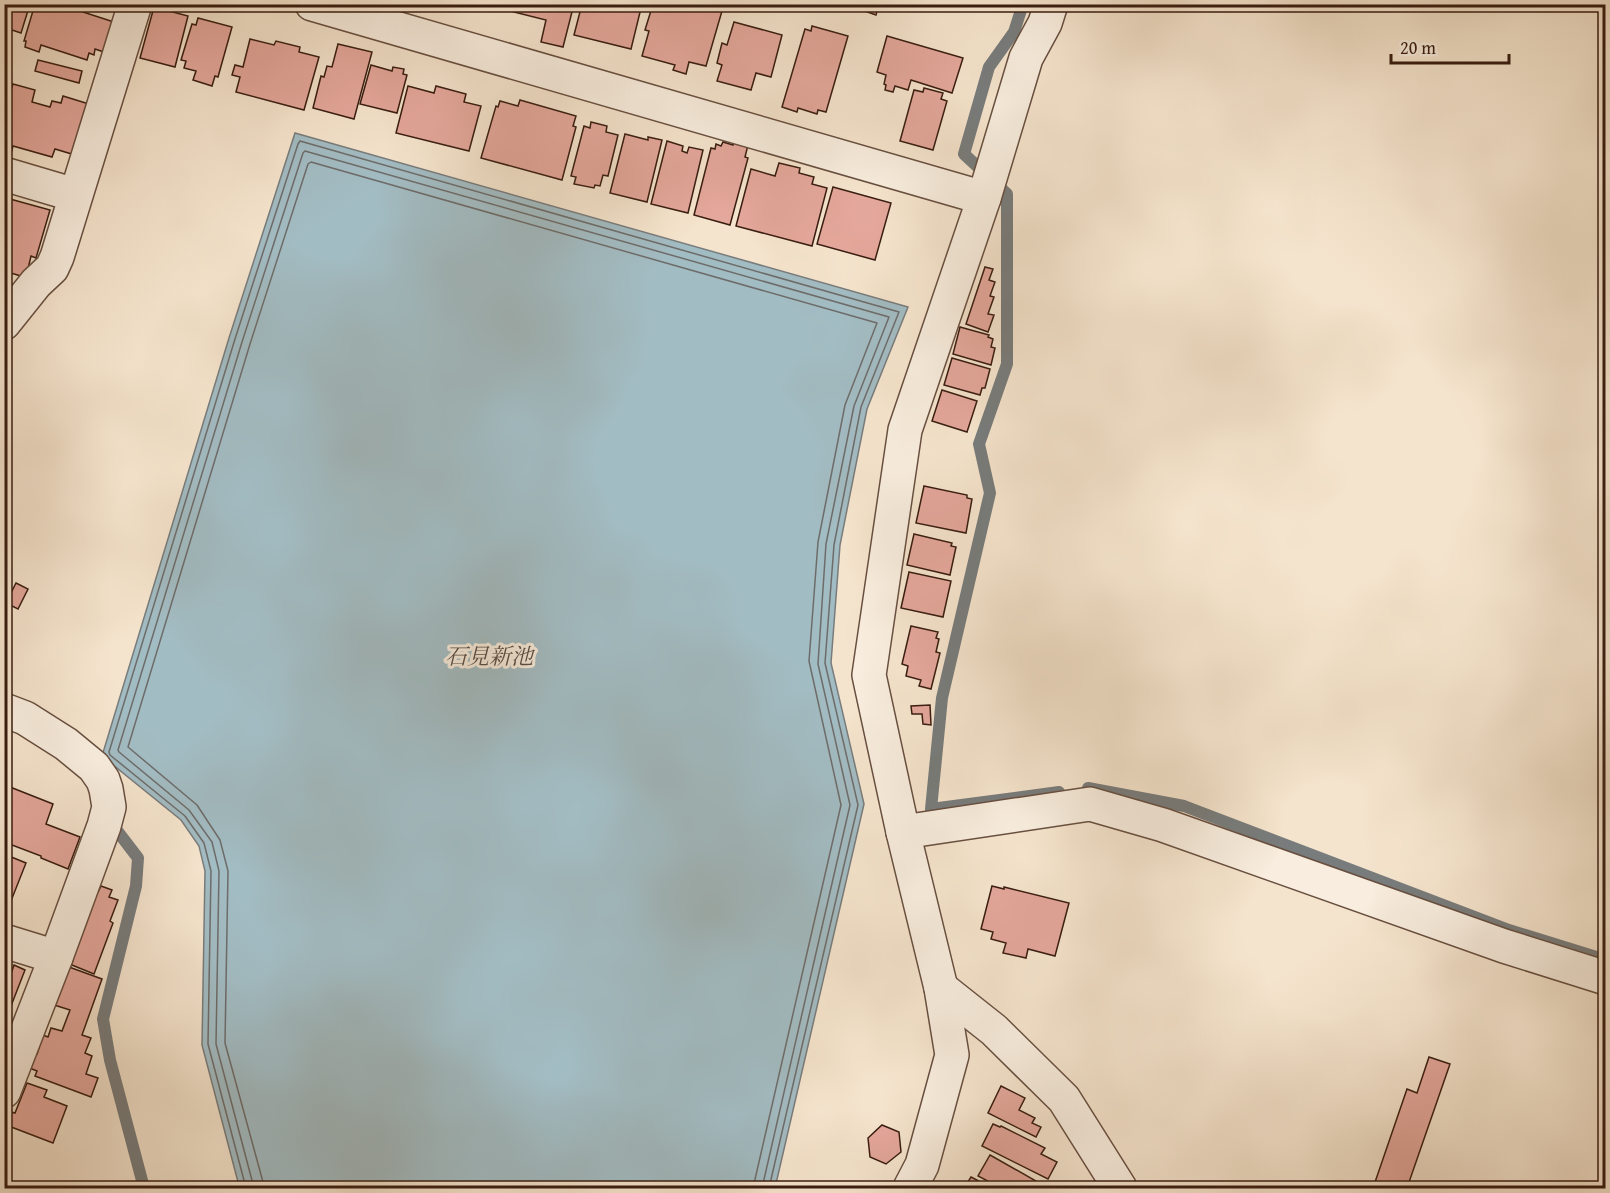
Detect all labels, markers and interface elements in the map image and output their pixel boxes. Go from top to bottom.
scale bar [1391,27,1510,65]
text: 20 m [1400,34,1436,61]
water label: 石見新池 [445,640,536,672]

